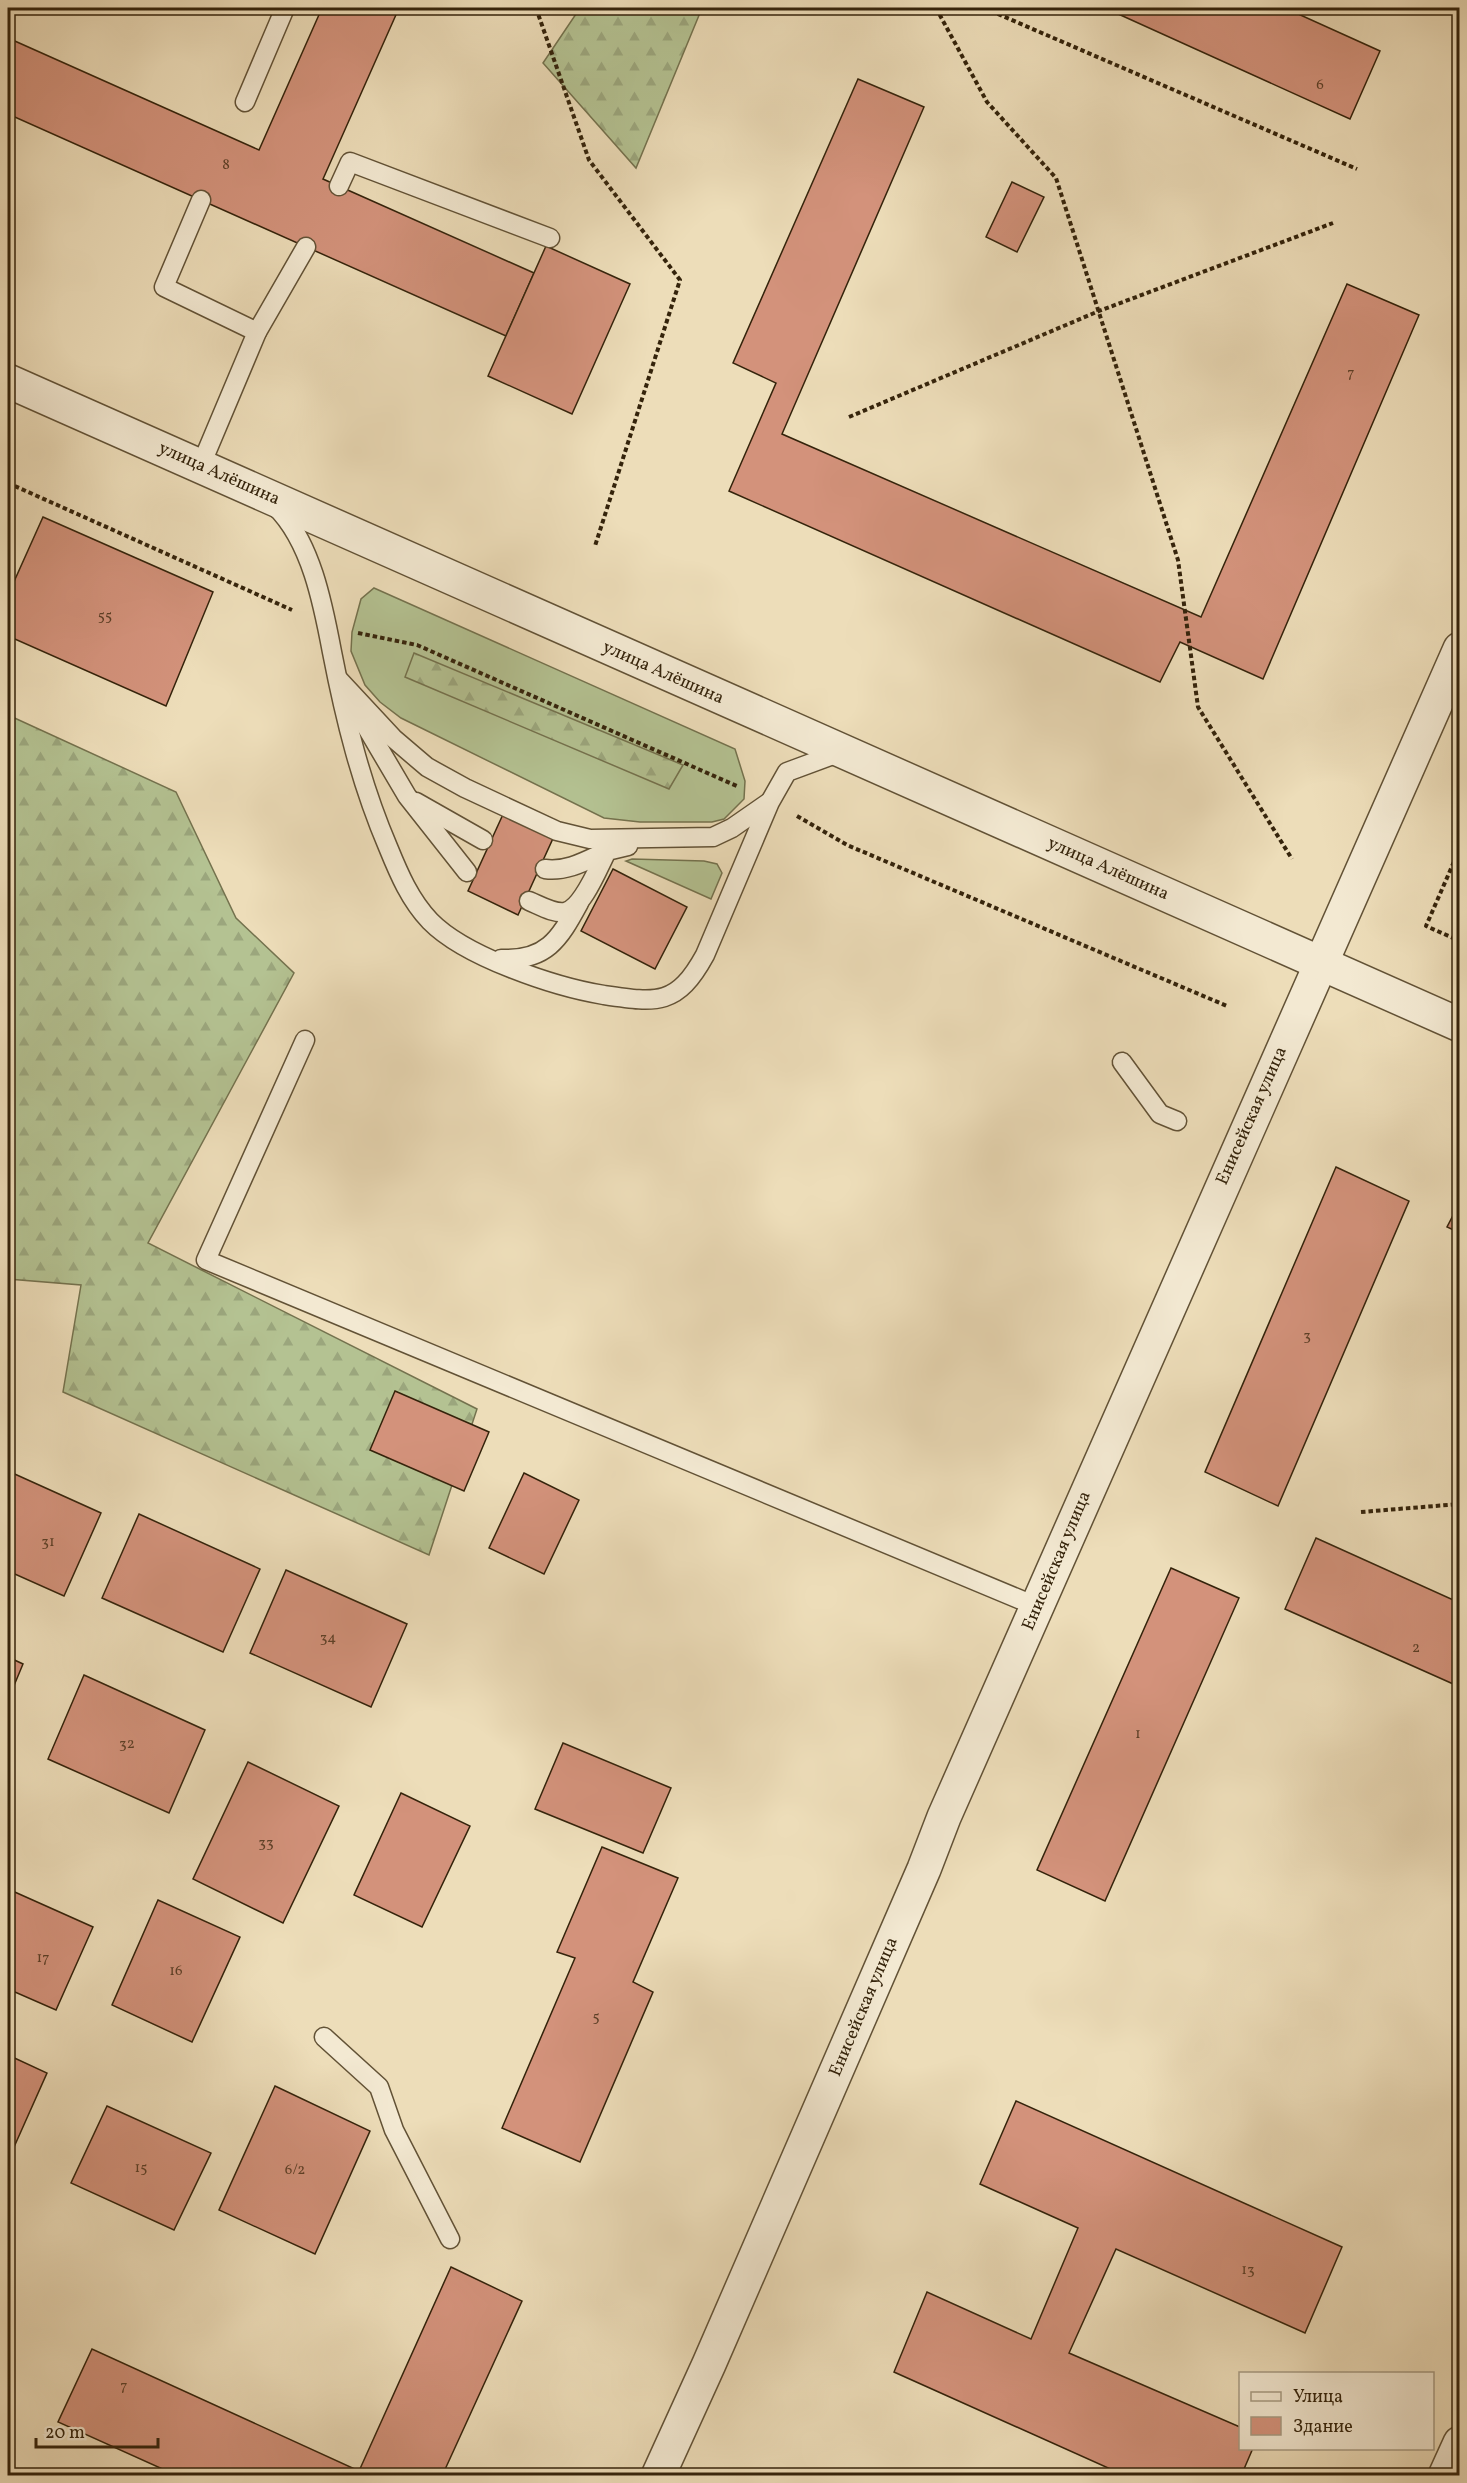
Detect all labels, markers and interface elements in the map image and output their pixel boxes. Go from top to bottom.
house number: 6 [1316,75,1324,96]
house number: 8 [222,155,230,176]
house number: 7 [1347,363,1355,384]
street label: улица Алёшина [154,436,284,512]
house number: 55 [98,606,112,627]
street label: улица Алёшина [598,635,728,711]
street label: улица Алёшина [1043,831,1173,907]
street label: Енисейская улица [1210,1043,1294,1189]
house number: 3 [1303,1326,1311,1347]
street label: Енисейская улица [1016,1487,1098,1635]
house number: 31 [41,1532,55,1553]
house number: 34 [320,1628,336,1649]
house number: 2 [1412,1638,1420,1659]
house number: 1 [1135,1724,1141,1745]
house number: 32 [119,1734,135,1755]
house number: 33 [258,1833,274,1854]
street label: Енисейская улица [823,1933,905,2081]
house number: 17 [36,1948,50,1969]
house number: 16 [169,1961,183,1982]
house number: 5 [592,2007,600,2028]
house number: 15 [134,2158,148,2179]
house number: 6/2 [285,2160,305,2181]
house number: 13 [1241,2260,1255,2281]
legend [1239,2372,1434,2450]
house number: 7 [120,2376,128,2397]
text: Улица [1293,2385,1343,2410]
scale bar [36,2411,158,2449]
text: Здание [1293,2415,1353,2440]
text: 20 m [45,2421,85,2446]

